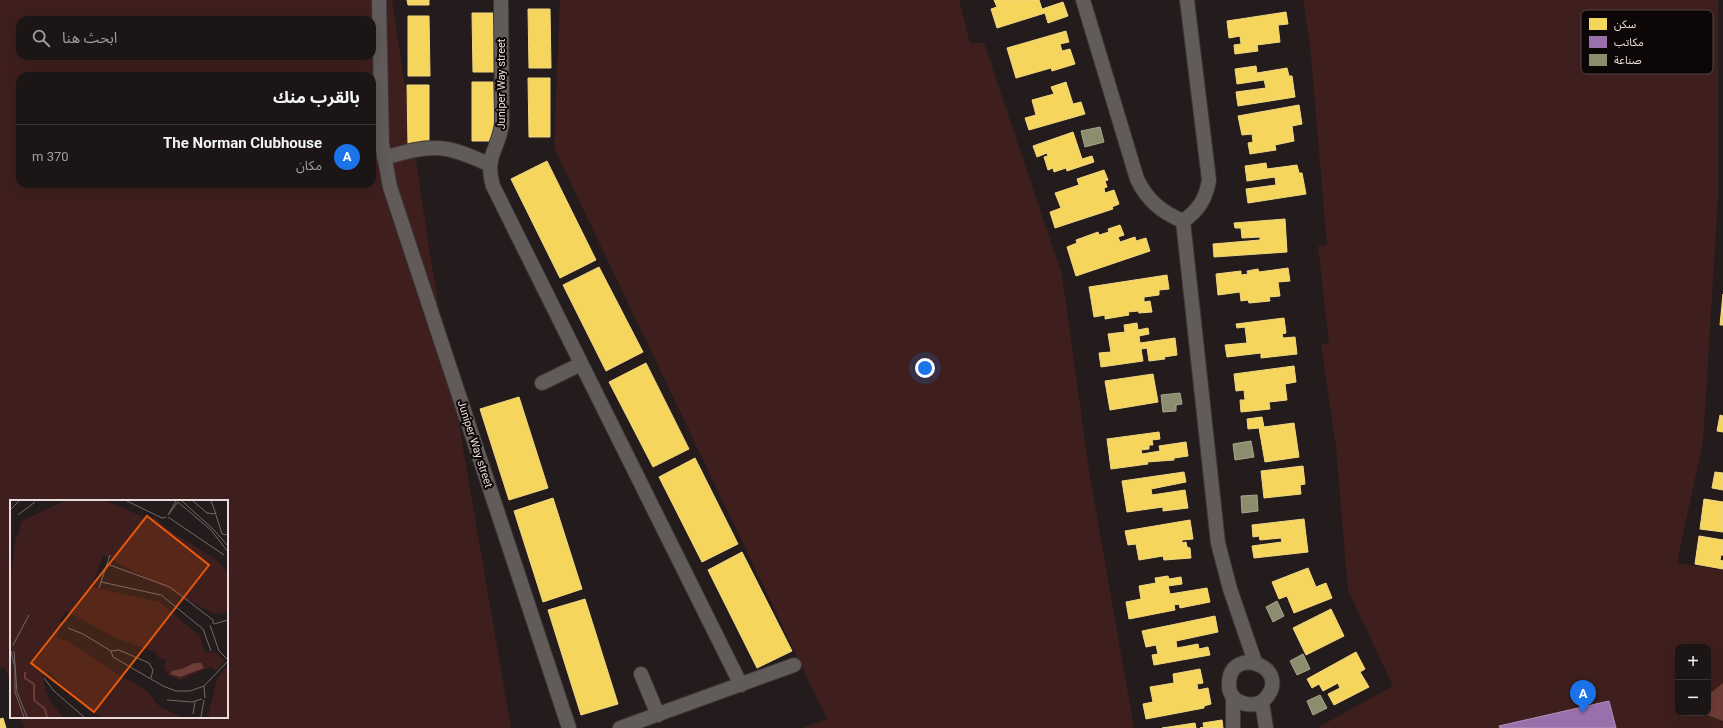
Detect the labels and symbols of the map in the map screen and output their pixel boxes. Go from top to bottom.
legend [1581,10,1713,74]
text: سكن [1614,18,1637,31]
text: مكاتب [1614,36,1644,49]
street label: Juniper Way street [495,38,508,129]
text: صناعة [1614,54,1642,67]
your location [915,358,935,378]
street label: Juniper Way street [455,399,495,490]
inset map [10,500,228,718]
pin: A [1570,680,1596,713]

